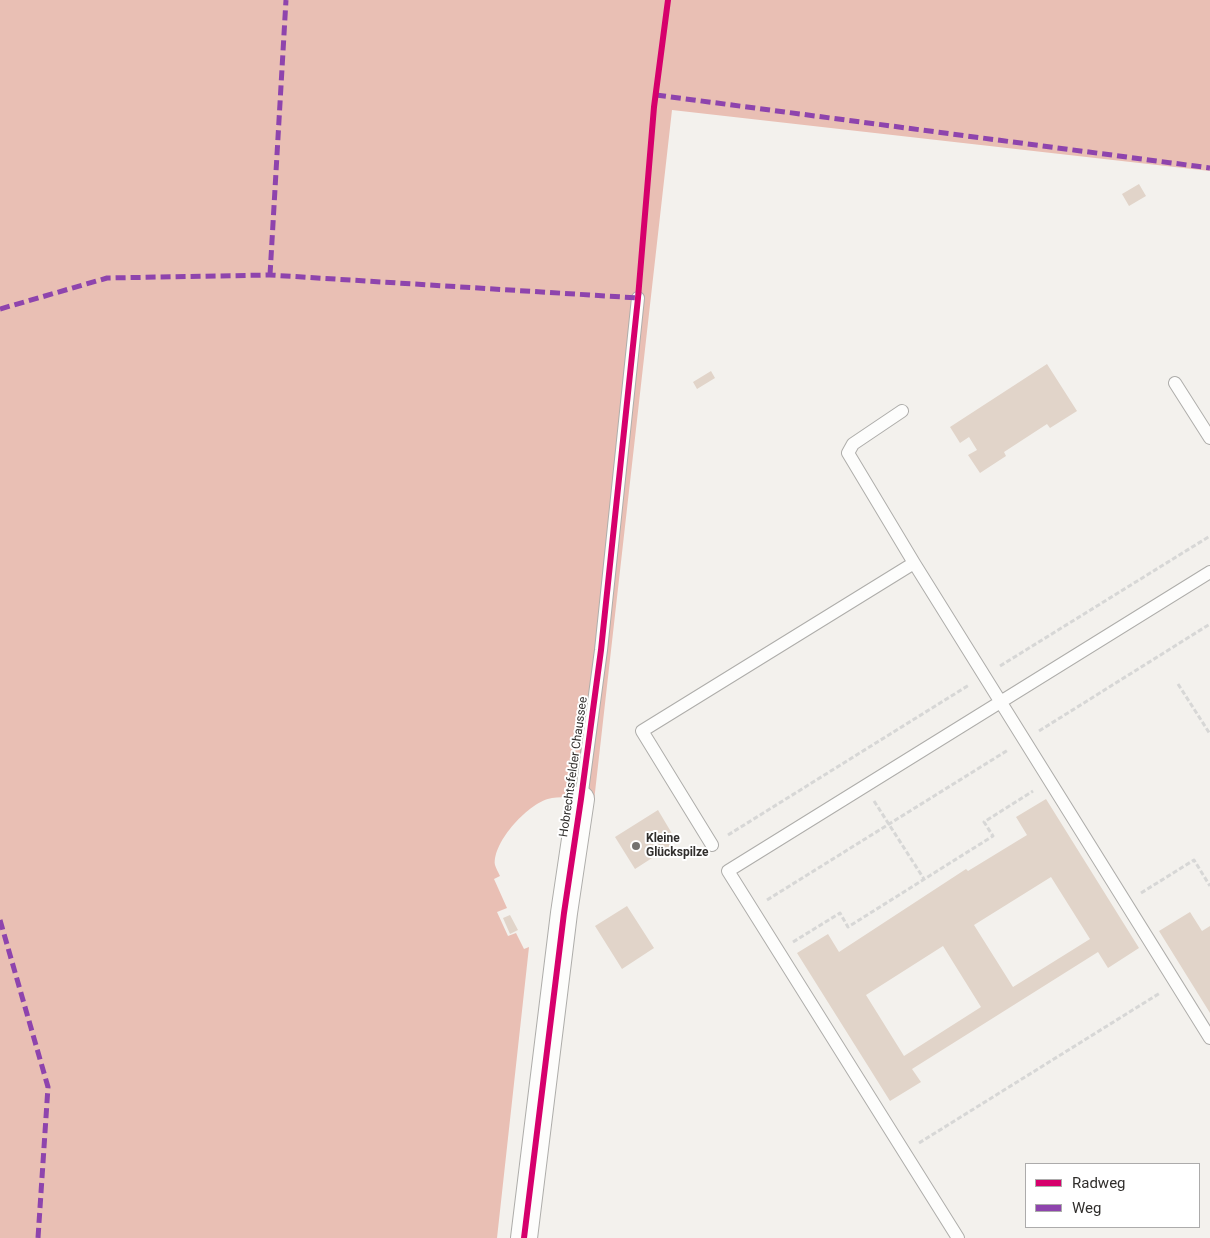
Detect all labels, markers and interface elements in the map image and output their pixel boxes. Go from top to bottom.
street label: Hobrechtsfelder Chaussee [557,696,591,838]
place label: Kleine Glückspilze [646,832,708,860]
marker: Kleine Glückspilze [630,840,642,852]
legend [1025,1163,1200,1228]
text: Radweg [1072,1174,1126,1192]
text: Weg [1072,1199,1101,1217]

